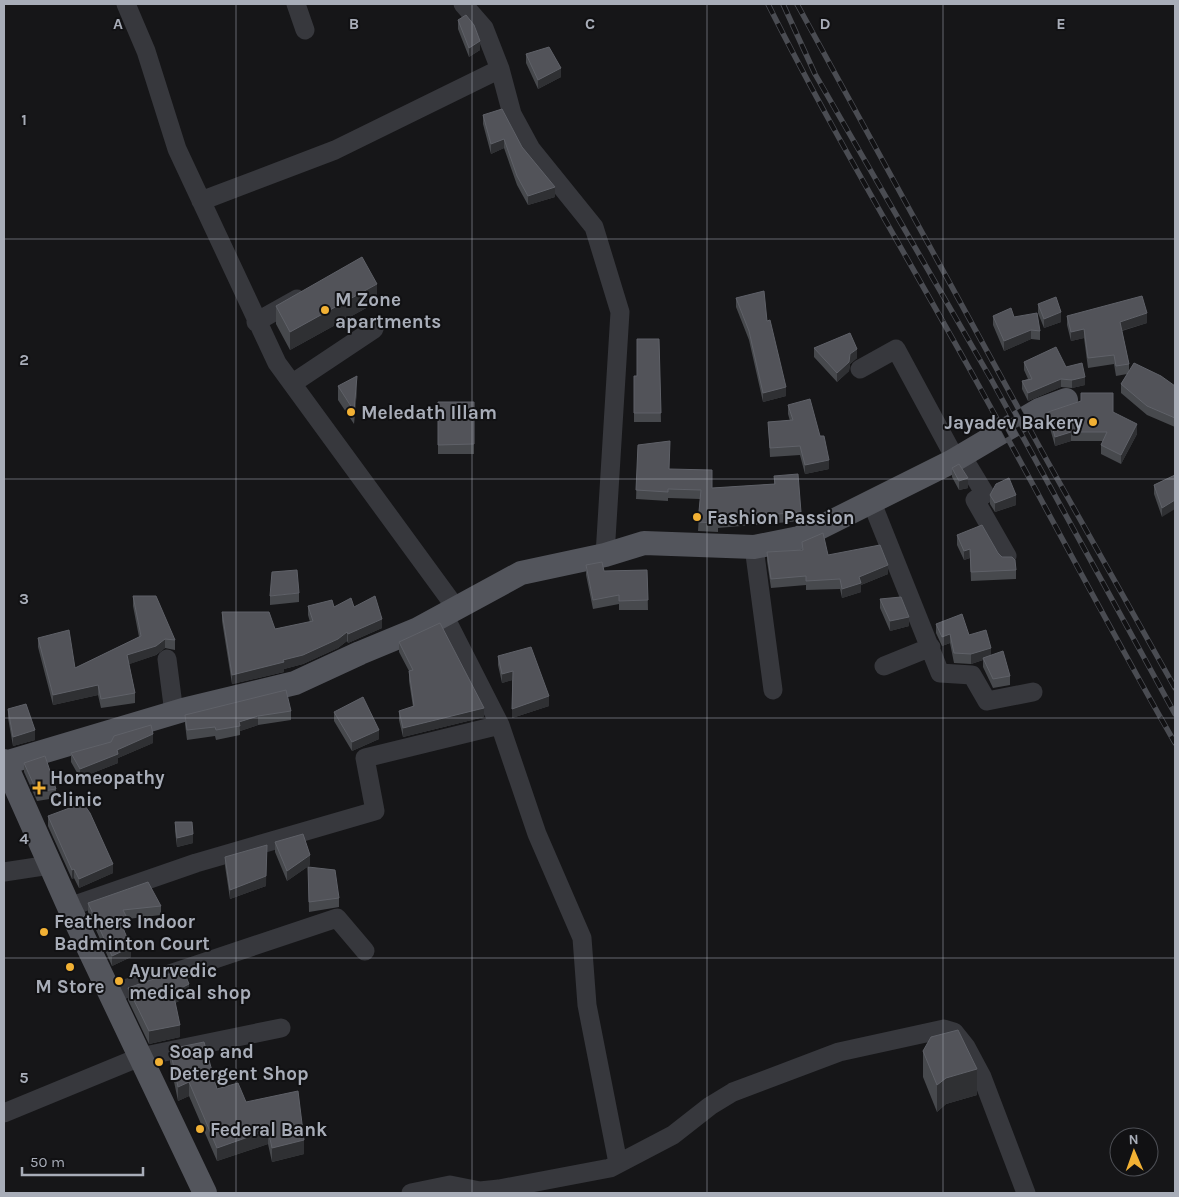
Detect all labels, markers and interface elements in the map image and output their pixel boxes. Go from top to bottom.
text: A [113,14,123,33]
text: B [349,14,359,33]
text: C [585,14,595,33]
text: D [820,14,831,33]
text: E [1056,14,1066,33]
text: 1 [21,110,27,129]
place label: M Zone apartments [335,289,441,333]
marker: M Zone apartments [319,304,331,316]
text: 2 [19,350,29,369]
place label: Meledath Illam [361,402,497,424]
marker: Meledath Illam [345,406,357,418]
place label: Jayadev Bakery [945,412,1083,434]
marker: Jayadev Bakery [1087,416,1099,428]
place label: Fashion Passion [707,507,855,529]
marker: Fashion Passion [691,511,703,523]
text: 3 [19,589,29,608]
place label: Homeopathy Clinic [50,767,165,811]
marker: Homeopathy Clinic [32,781,46,795]
text: 4 [19,829,29,848]
place label: Feathers Indoor Badminton Court [54,911,210,955]
marker: Feathers Indoor Badminton Court [38,926,50,938]
place label: Ayurvedic medical shop [129,960,251,1004]
marker: M Store [64,961,76,973]
marker: Ayurvedic medical shop [113,975,125,987]
place label: M Store [35,976,105,998]
place label: Soap and Detergent Shop [169,1041,309,1085]
marker: Soap and Detergent Shop [153,1056,165,1068]
text: 5 [19,1068,29,1087]
place label: Federal Bank [210,1119,327,1141]
marker: Federal Bank [194,1123,206,1135]
north arrow [1109,1127,1159,1177]
text: N [1128,1131,1139,1148]
scale bar [22,1144,144,1176]
text: 50 m [30,1153,65,1171]

